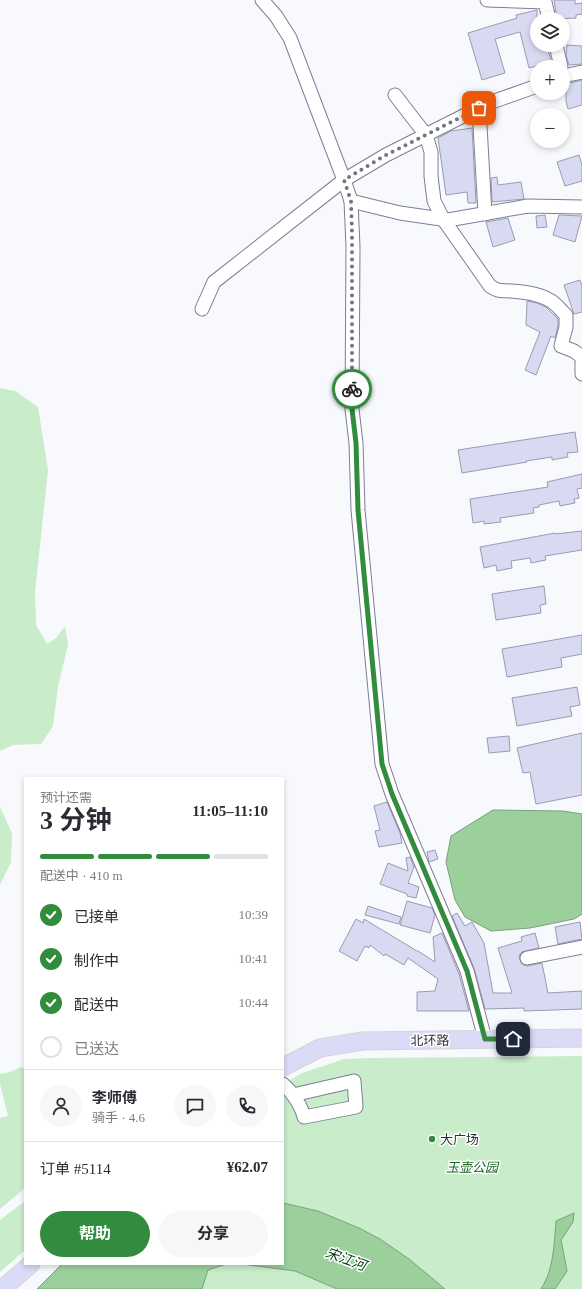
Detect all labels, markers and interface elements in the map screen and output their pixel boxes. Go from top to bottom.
map controls [530,12,570,148]
button: layers [530,12,570,52]
button: + [530,60,570,100]
pin [462,91,496,125]
icon: bag [468,97,490,119]
button: − [530,108,570,148]
courier [332,369,372,409]
icon: bike [341,378,363,400]
text: 预计还需 [40,790,92,805]
text: 11:05–11:10 [192,803,268,819]
text: 3 分钟 [40,806,112,835]
text: 配送中 · 410 m [40,868,123,883]
icon: check [40,904,62,926]
text: 10:39 [238,907,268,922]
text: 已接单 [74,909,119,925]
icon: check [40,948,62,970]
text: 10:41 [238,951,268,966]
text: 制作中 [74,953,119,969]
icon: check [40,992,62,1014]
text: 10:44 [238,995,268,1010]
text: 配送中 [74,997,119,1013]
pin [496,1022,530,1056]
icon: home [502,1028,524,1050]
street label: 北环路 [410,1033,450,1048]
text: 已送达 [74,1041,119,1057]
button: person [40,1085,82,1127]
button: chat [174,1085,216,1127]
button: phone [226,1085,268,1127]
text: 李师傅 [92,1090,137,1106]
text: 骑手 · 4.6 [92,1110,145,1125]
place label: 大广场 [440,1132,479,1147]
marker: 大广场 [427,1134,437,1144]
text: ¥62.07 [227,1159,268,1175]
park label: 玉壶公园 [446,1160,500,1175]
text: 订单 #5114 [40,1161,111,1177]
button: 帮助 [40,1211,150,1257]
button: 分享 [158,1211,268,1257]
water label: 宋江河 [324,1245,371,1275]

